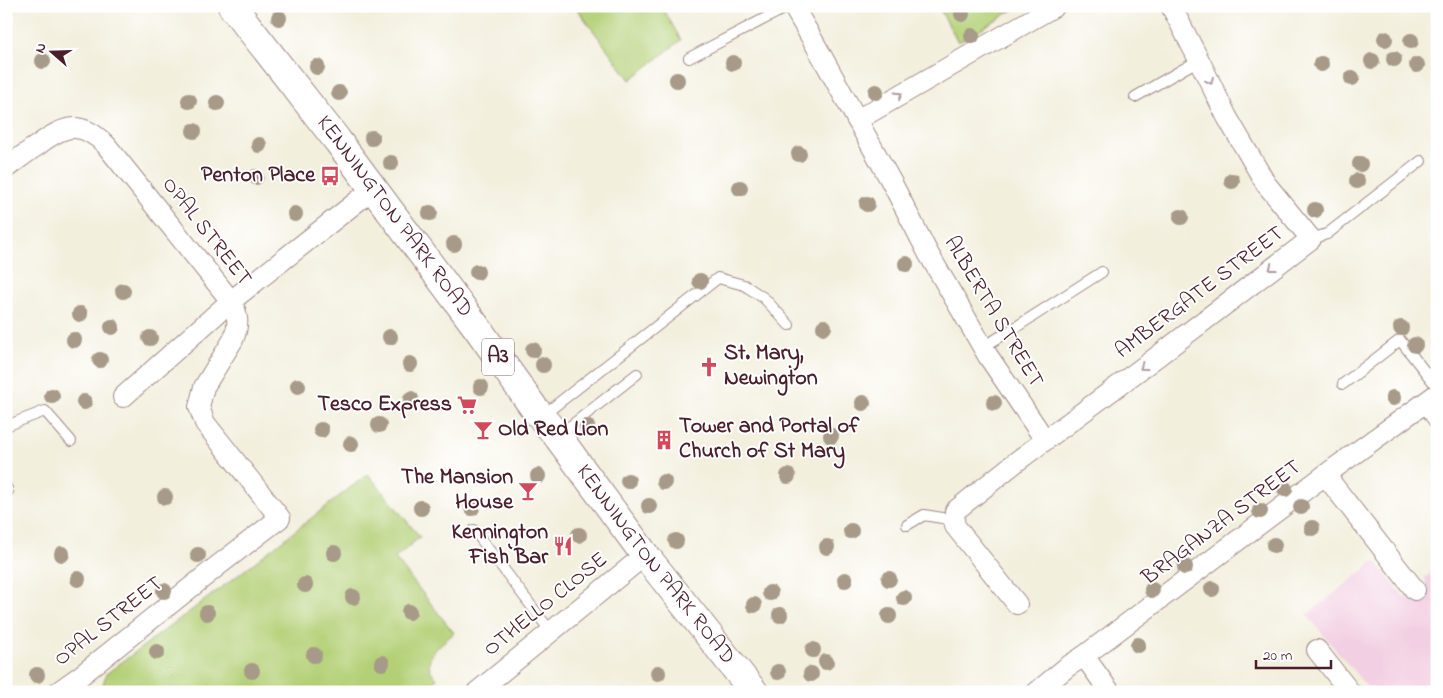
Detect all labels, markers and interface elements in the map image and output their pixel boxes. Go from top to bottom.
north arrow [28,28,78,78]
text: N [30,40,53,56]
one-way arrow [1203,75,1213,84]
one-way arrow [894,92,903,102]
street label: KENNINGTON PARK ROAD [308,109,480,324]
place label: Penton Place [201,160,316,192]
bus stop icon: Penton Place [319,165,341,187]
street label: OPAL STREET [153,170,259,294]
street label: AMBERGATE STREET [1109,218,1292,367]
street label: ALBERTA STREET [935,230,1051,394]
one-way arrow [1269,263,1278,271]
road number: A3 [482,338,514,376]
place label: St. Mary, Newington [724,338,818,396]
church icon: St. Mary, Newington [698,356,720,378]
one-way arrow [1139,361,1149,370]
place label: Tesco Express [317,389,452,421]
supermarket icon: Tesco Express [456,394,478,416]
place label: Tower and Portal of Church of St Mary [679,411,860,469]
place label: Old Red Lion [498,414,608,446]
bar icon: Old Red Lion [472,419,494,441]
building icon: Tower and Portal of Church of St Mary [653,429,675,451]
street label: BRAGANZA STREET [1135,452,1309,594]
street label: KENNINGTON PARK ROAD [568,458,742,672]
place label: The Mansion House [401,462,514,519]
bar icon: The Mansion House [517,480,539,502]
place label: Kennington Fish Bar [451,517,549,574]
restaurant icon: Kennington Fish Bar [552,535,574,557]
street label: OTHELLO CLOSE [477,545,615,665]
street label: OPAL STREET [47,569,171,675]
scale bar [1256,638,1330,670]
text: 20 m [1263,645,1293,667]

